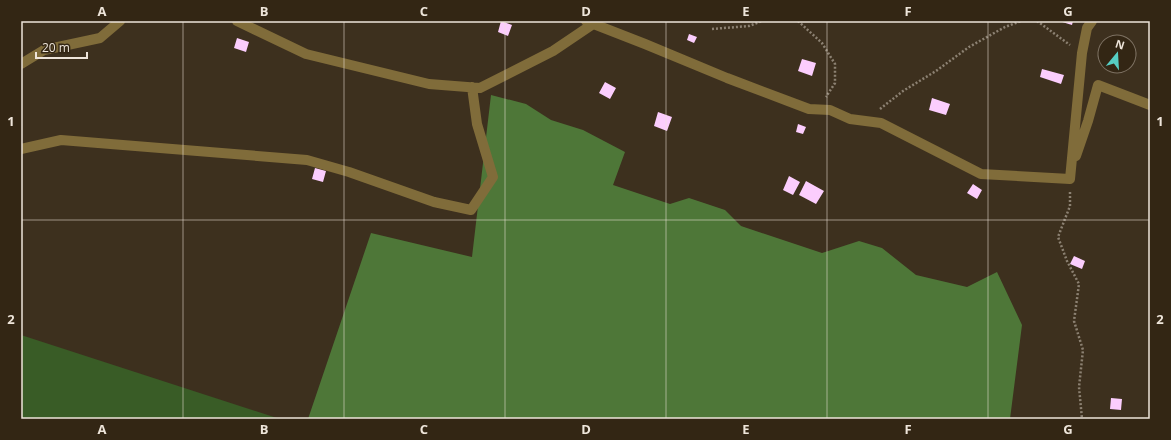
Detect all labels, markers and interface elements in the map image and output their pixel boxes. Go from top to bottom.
text: A [98,2,107,20]
text: B [260,2,269,20]
text: C [420,2,428,20]
text: D [581,2,591,20]
text: E [742,2,750,20]
text: F [904,2,912,20]
text: G [1063,2,1073,20]
scale bar [36,34,87,60]
north arrow [1097,34,1137,74]
text: N [1114,35,1127,53]
text: 20 m [42,39,70,56]
text: 1 [7,112,15,130]
text: 1 [1156,112,1164,130]
text: 2 [7,310,15,328]
text: 2 [1156,310,1164,328]
text: A [98,420,107,438]
text: B [260,420,269,438]
text: C [420,420,428,438]
text: D [581,420,591,438]
text: E [742,420,750,438]
text: F [904,420,912,438]
text: G [1063,420,1073,438]

